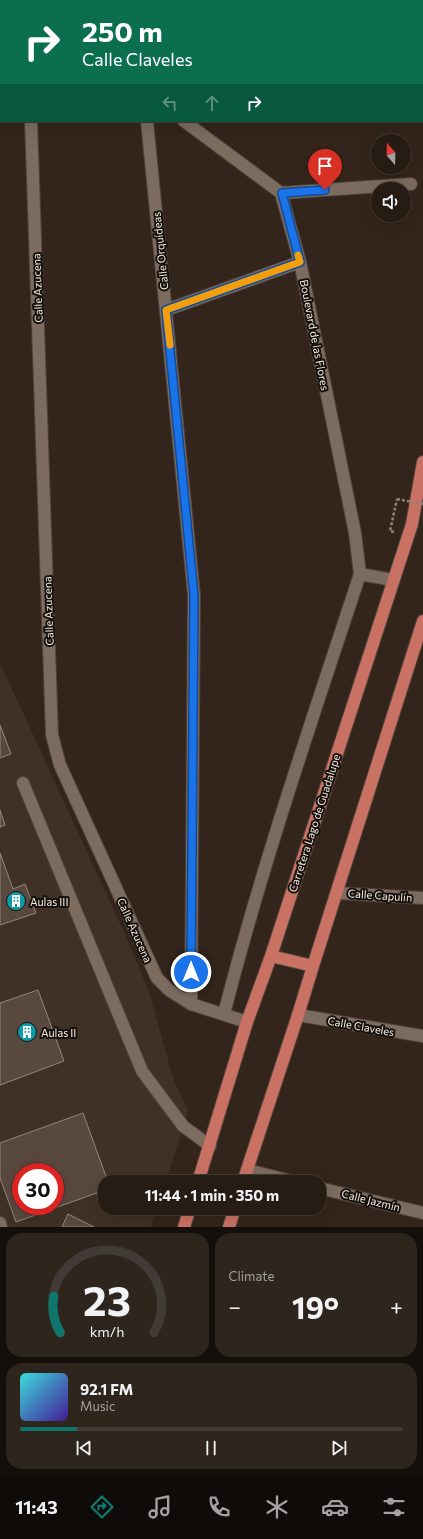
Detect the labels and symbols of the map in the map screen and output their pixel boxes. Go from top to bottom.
north arrow [371,134,411,174]
pin [308,149,342,190]
street label: Calle Orquídeas [149,211,171,291]
street label: Calle Azucena [29,253,45,323]
street label: Boulevard de las Flores [298,278,332,392]
street label: Calle Azucena [40,576,56,646]
street label: Carretera Lago de Guadalupe [286,752,343,894]
street label: Calle Capulín [347,886,413,904]
building icon: Aulas III [5,890,27,912]
place label: Aulas III [30,895,69,908]
street label: Calle Azucena [115,896,155,964]
position arrow [170,951,212,993]
street label: Calle Claveles [327,1014,395,1038]
building icon: Aulas II [16,1021,38,1043]
place label: Aulas II [41,1026,76,1039]
speed limit sign: 30 [12,1163,64,1215]
street label: Calle Jazmín [340,1186,402,1215]

